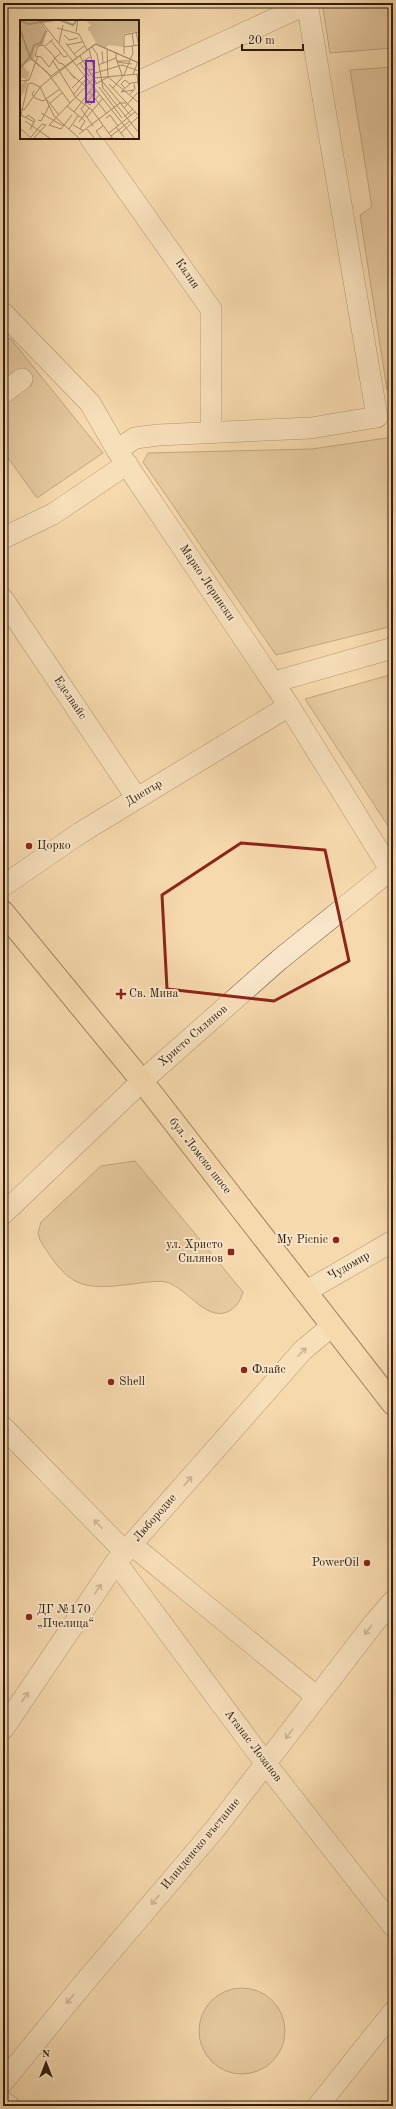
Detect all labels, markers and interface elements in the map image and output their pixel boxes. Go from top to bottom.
inset map [20,20,139,139]
scale bar [242,26,303,52]
text: 20 m [248,35,275,47]
street label: Калия [173,257,201,291]
street label: Марко Лерински [177,543,237,623]
street label: Еделвайс [51,674,89,722]
street label: Днепър [124,778,164,808]
place label: Цорко [37,840,71,852]
marker: Цорко [24,841,34,851]
place label: Св. Мина [129,988,179,1000]
marker: Св. Мина [116,989,126,999]
street label: Христо Силянов [156,1003,230,1069]
street label: бул. Ломско шосе [167,1116,234,1197]
place label: My Picnic [277,1234,328,1246]
marker: My Picnic [331,1235,341,1245]
place label: ул. Христо Силянов [166,1239,223,1265]
marker: ул. Христо Силянов [226,1247,236,1257]
street label: Чудомир [326,1249,372,1283]
one-way arrow [297,1347,307,1357]
place label: Флайс [252,1364,286,1376]
marker: Флайс [239,1365,249,1375]
place label: Shell [119,1376,145,1388]
marker: Shell [106,1377,116,1387]
one-way arrow [183,1476,192,1486]
street label: Любородие [131,1491,179,1544]
one-way arrow [93,1519,103,1529]
place label: PowerOil [312,1557,359,1569]
marker: PowerOil [362,1558,372,1568]
one-way arrow [94,1584,102,1595]
place label: ДГ №170 „Пчелица“ [37,1604,94,1630]
marker: ДГ №170 „Пчелица“ [24,1612,34,1622]
one-way arrow [364,1625,372,1636]
one-way arrow [21,1692,29,1703]
street label: Атанас Лозанов [222,1708,284,1784]
one-way arrow [285,1728,293,1739]
street label: Илинденско въстание [159,1796,243,1892]
one-way arrow [150,1895,159,1906]
one-way arrow [66,1994,75,2004]
north arrow [26,2043,66,2083]
text: N [42,2049,51,2060]

